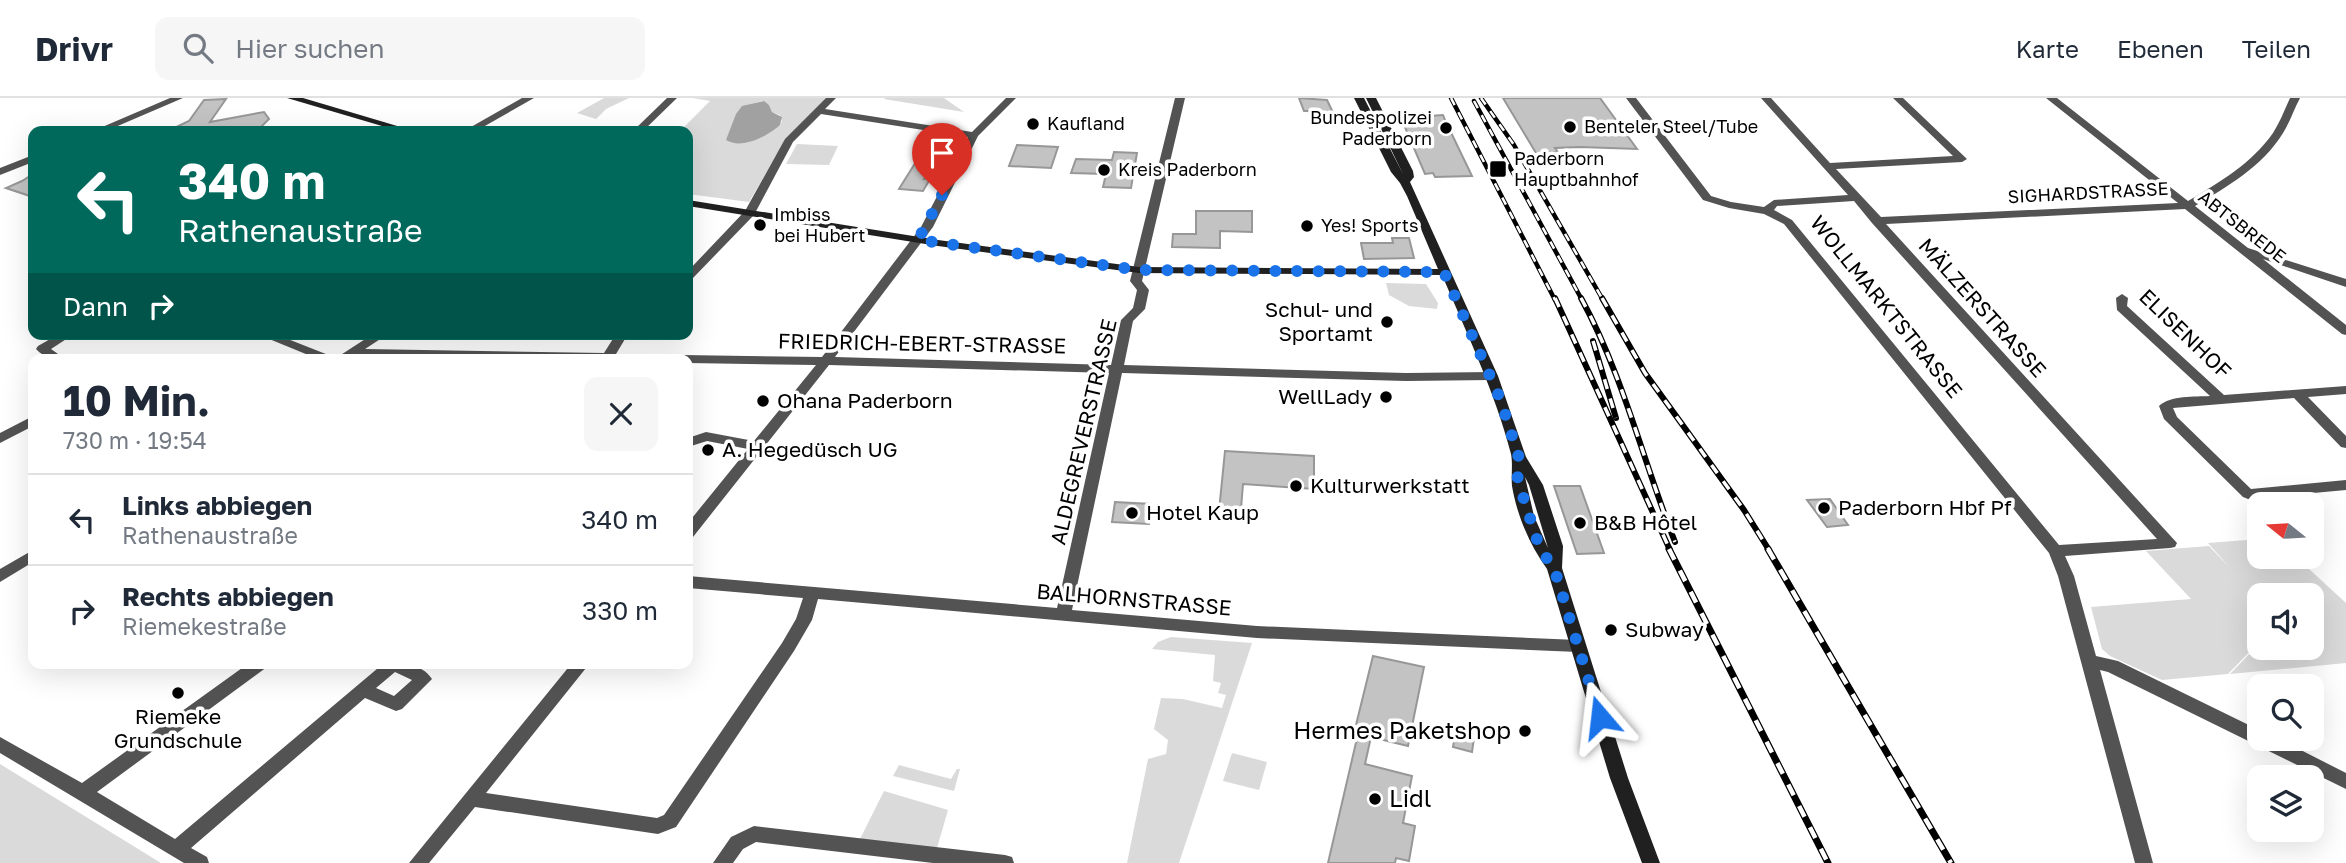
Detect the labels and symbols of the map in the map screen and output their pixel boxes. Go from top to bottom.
place label: Bundespolizei Paderborn [1310,106,1432,149]
place label: Kaufland [1047,112,1125,134]
place label: Benteler Steel/Tube [1584,115,1758,137]
marker: Kaufland [1025,116,1041,132]
marker: Benteler Steel/Tube [1562,119,1578,135]
marker: Bundespolizei Paderborn [1438,120,1454,136]
pin [912,123,972,195]
place label: Paderborn Hauptbahnhof [1514,147,1639,190]
place label: Kreis Paderborn [1118,158,1257,180]
marker: Paderborn Hauptbahnhof [1488,159,1508,179]
marker: Kreis Paderborn [1096,162,1112,178]
street label: SIGHARDSTRASSE [2007,177,2169,207]
street label: ABTSBREDE [2194,185,2291,267]
place label: Imbiss bei Hubert [774,203,866,246]
street label: WOLLMARKTSTRASSE [1805,210,1968,403]
place label: Yes! Sports [1321,214,1418,236]
marker: Imbiss bei Hubert [752,217,768,233]
marker: Yes! Sports [1299,218,1315,234]
street label: MÄLZERSTRASSE [1913,232,2052,382]
street label: ELISENHOF [2134,283,2237,383]
place label: Schul- und Sportamt [1265,296,1373,346]
marker: Schul- und Sportamt [1379,314,1395,330]
street label: ALDEGREVERSTRASSE [1044,316,1122,547]
street label: FRIEDRICH-EBERT-STRASSE [778,327,1066,359]
place label: WellLady [1278,383,1372,409]
place label: Ohana Paderborn [777,387,953,413]
marker: WellLady [1378,389,1394,405]
marker: Ohana Paderborn [755,393,771,409]
place label: A. Hegedüsch UG [722,436,898,462]
marker: A. Hegedüsch UG [700,442,716,458]
place label: Kulturwerkstatt [1310,472,1470,498]
marker: Kulturwerkstatt [1288,478,1304,494]
north arrow [2247,492,2324,569]
place label: Paderborn Hbf Pf [1838,494,2012,520]
place label: Hotel Kaup [1146,499,1259,525]
marker: Paderborn Hbf Pf [1816,500,1832,516]
marker: Hotel Kaup [1124,505,1140,521]
place label: B&B Hôtel [1594,509,1697,535]
marker: B&B Hôtel [1572,515,1588,531]
street label: BALHORNSTRASSE [1036,578,1233,620]
place label: Subway [1625,616,1704,642]
marker: Subway [1603,622,1619,638]
position arrow [1563,680,1637,754]
marker: Riemeke Grundschule [170,685,186,701]
place label: Riemeke Grundschule [114,703,242,753]
place label: Hermes Paketshop [1293,715,1511,744]
marker: Hermes Paketshop [1517,723,1533,739]
place label: Lidl [1389,783,1432,812]
marker: Lidl [1367,791,1383,807]

